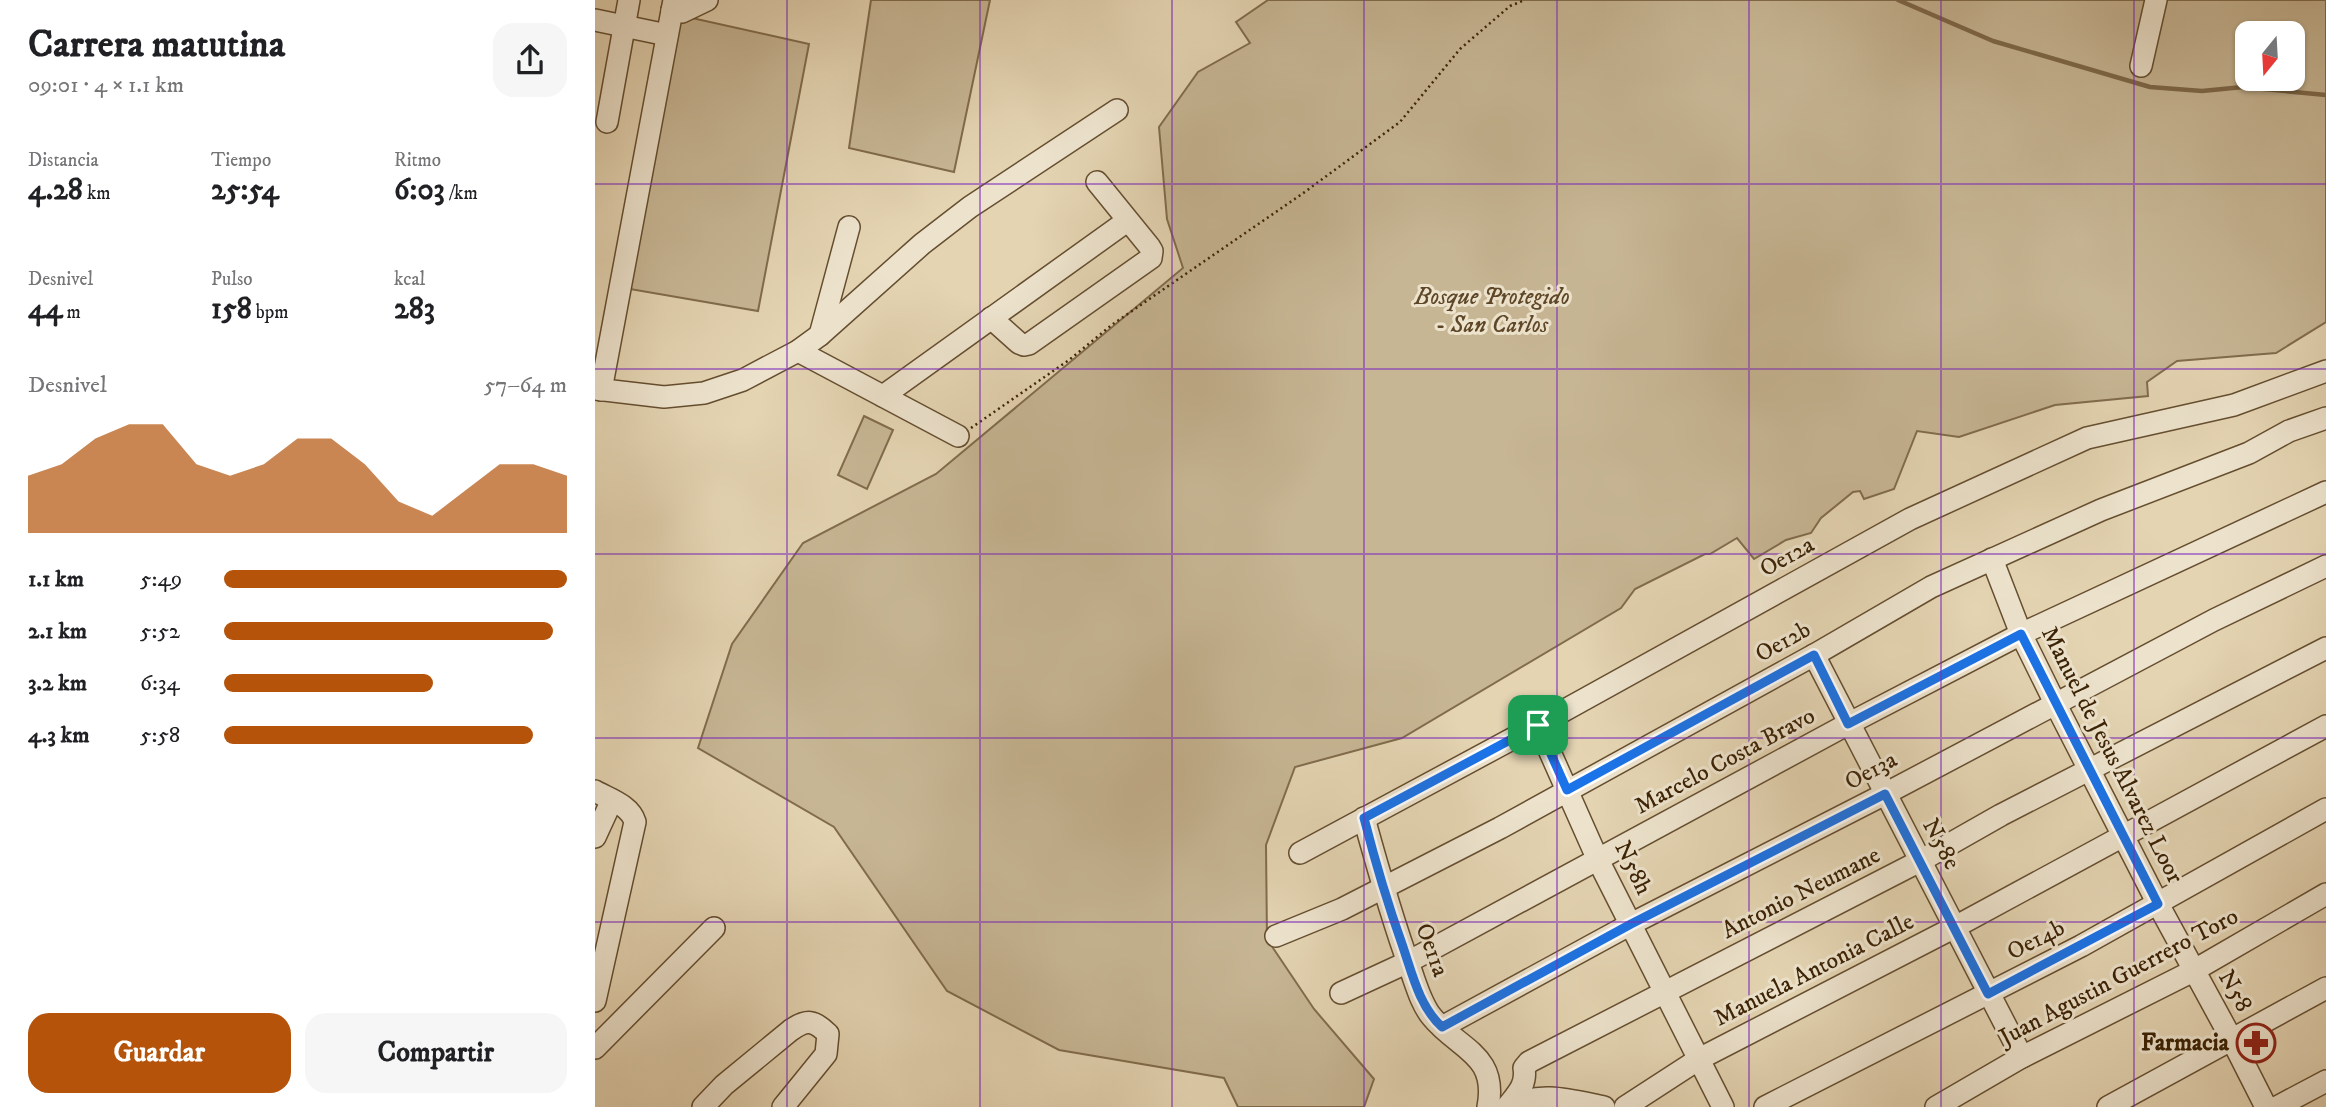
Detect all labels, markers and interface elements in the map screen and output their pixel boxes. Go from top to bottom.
text: Carrera matutina [28,21,285,69]
north arrow [2235,21,2305,91]
map controls [2235,21,2305,91]
button: share [493,23,567,97]
text: 09:01 · 4 × 1.1 km [28,71,184,100]
text: Distancia [28,149,99,172]
text: Tiempo [211,149,271,172]
text: Ritmo [394,149,441,172]
text: 4.28 [28,172,83,209]
text: 25:54 [211,172,279,209]
text: 6:03 [394,172,445,209]
text: km [83,182,111,205]
text: /km [445,182,478,205]
text: Desnivel [28,268,93,291]
text: Pulso [211,268,253,291]
text: kcal [394,268,425,291]
park label: Bosque Protegido - San Carlos [1413,282,1570,340]
text: 44 [28,291,63,328]
text: 158 [211,291,252,328]
text: 283 [394,291,435,328]
text: m [63,301,81,324]
text: bpm [252,301,288,324]
text: Desnivel [28,371,107,400]
text: 57–64 m [484,371,567,400]
street label: Oe12a [1754,529,1820,584]
text: 1.1 km [28,565,84,594]
text: 5:49 [140,565,182,594]
street label: Oe12b [1750,615,1816,669]
text: 2.1 km [28,617,87,646]
text: 5:52 [140,617,180,646]
street label: Manuel de Jesus Alvarez Loor [2034,622,2190,889]
text: 3.2 km [28,669,87,698]
text: 6:34 [140,669,180,698]
pin [1508,695,1568,755]
street label: Marcelo Costa Bravo [1630,701,1820,821]
icon: arrive [1519,706,1557,744]
text: 4.3 km [28,721,89,750]
text: 5:58 [140,721,180,750]
street label: Oe13a [1840,744,1903,797]
street label: N58e [1915,813,1967,875]
street label: N58h [1607,836,1659,900]
street label: Antonio Neumane [1717,840,1885,946]
street label: Juan Agustin Guerrero Toro [1993,901,2244,1054]
street label: Manuela Antonia Calle [1709,907,1919,1033]
street label: Oe14b [2002,913,2070,967]
street label: Oe11a [1409,919,1456,982]
street label: N58 [2211,965,2259,1017]
button: Guardar [28,1013,291,1093]
button: Compartir [305,1013,567,1093]
pharmacy icon: Farmacia [2235,1022,2277,1064]
place label: Farmacia [2141,1028,2230,1058]

